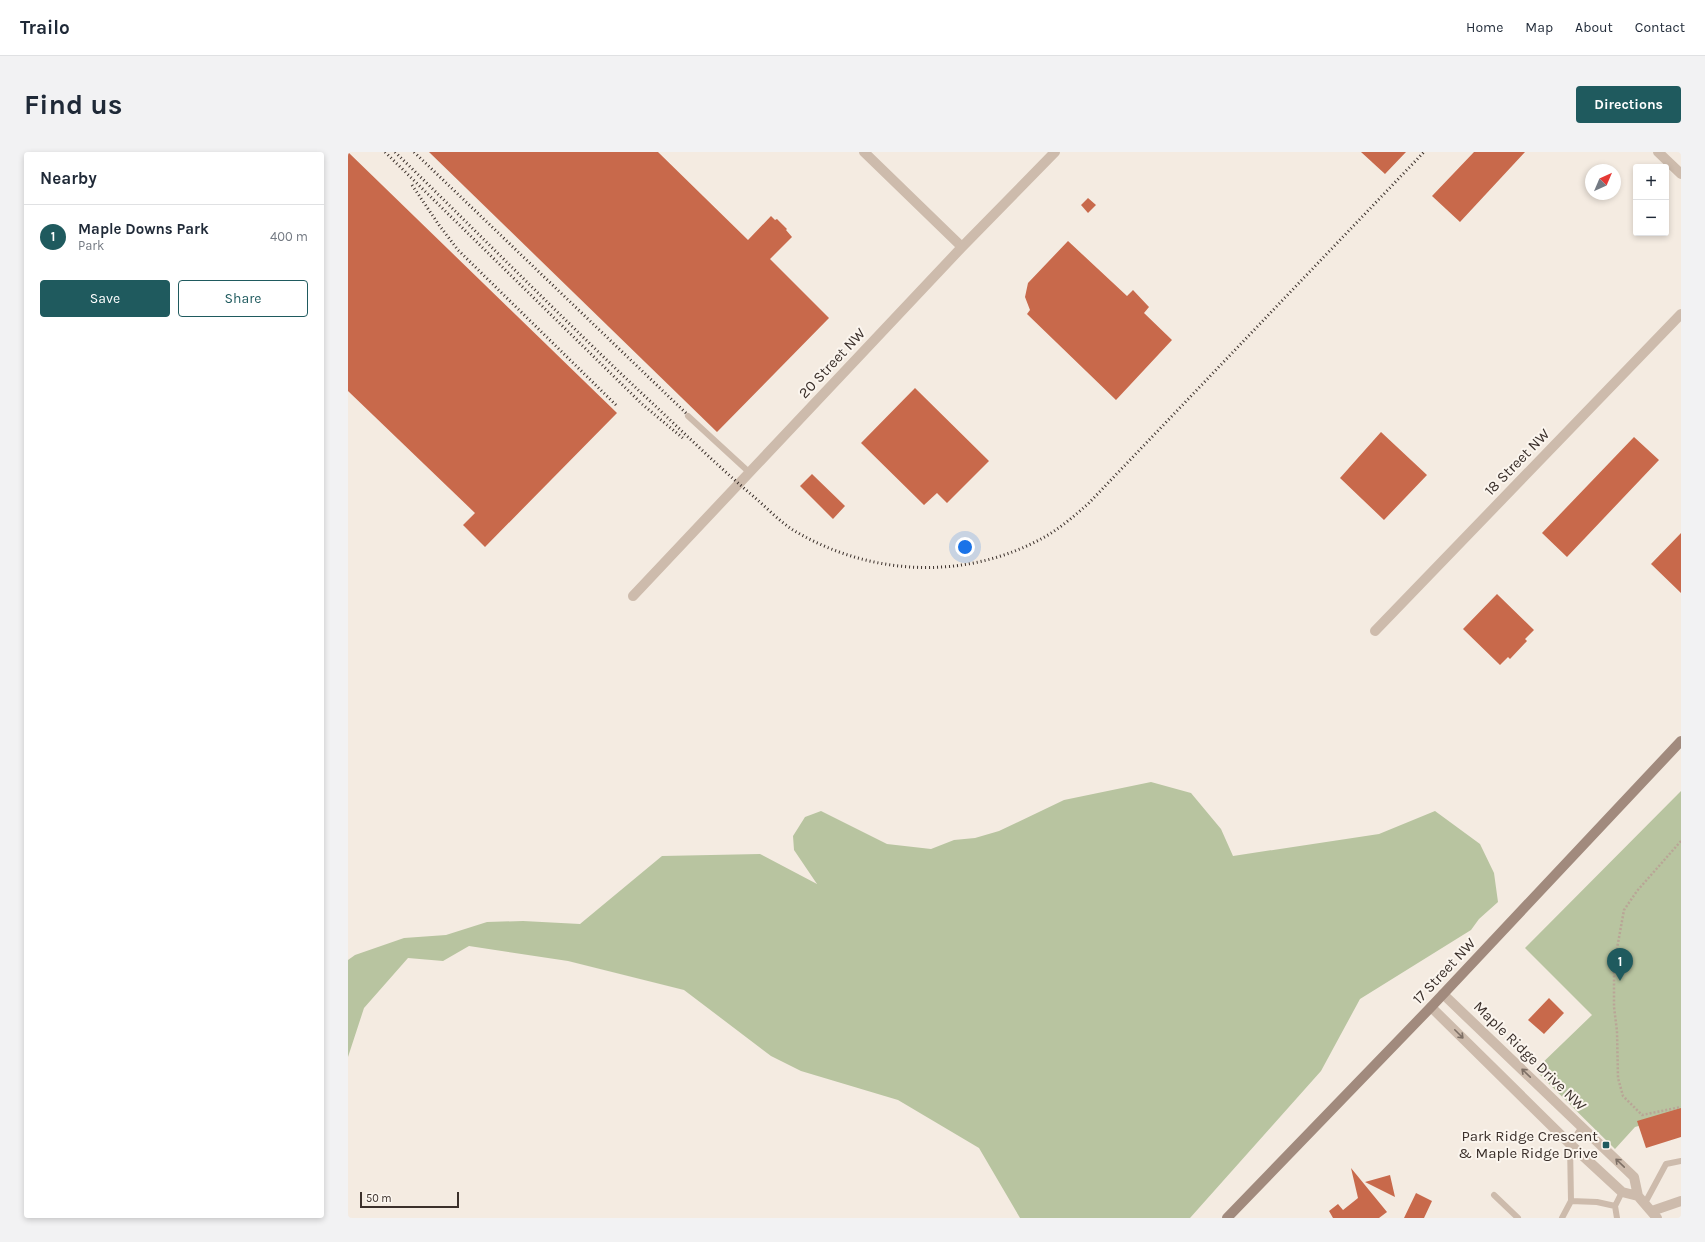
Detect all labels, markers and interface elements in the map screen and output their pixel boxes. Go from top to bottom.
text: Trailo [20,17,70,39]
text: Home [1466,19,1503,36]
text: Map [1525,19,1553,36]
text: About [1575,19,1613,36]
text: Contact [1635,19,1685,36]
button: Directions [1576,86,1681,123]
text: Find us [24,88,123,121]
north arrow [1585,164,1621,200]
map controls [1633,164,1669,236]
button: + [1633,164,1669,200]
text: Nearby [40,168,97,188]
button: − [1633,200,1669,236]
text: Maple Downs Park [78,220,209,238]
text: 1 [51,229,55,244]
text: 400 m [270,229,308,244]
text: Park [78,238,104,253]
button: Save [40,280,170,317]
button: Share [178,280,308,317]
street label: 20 Street NW [795,324,870,402]
street label: 18 Street NW [1481,424,1554,499]
your location [955,537,975,557]
street label: 17 Street NW [1409,934,1480,1008]
pin: 1 [1607,948,1633,981]
street label: Maple Ridge Drive NW [1470,998,1591,1115]
one-way arrow [1454,1029,1464,1039]
one-way arrow [1521,1068,1531,1078]
place label: Park Ridge Crescent & Maple Ridge Drive [1458,1127,1598,1162]
marker: Park Ridge Crescent & Maple Ridge Drive [1601,1140,1611,1150]
one-way arrow [1615,1159,1625,1168]
scale bar [360,1190,459,1209]
text: 50 m [366,1192,392,1205]

